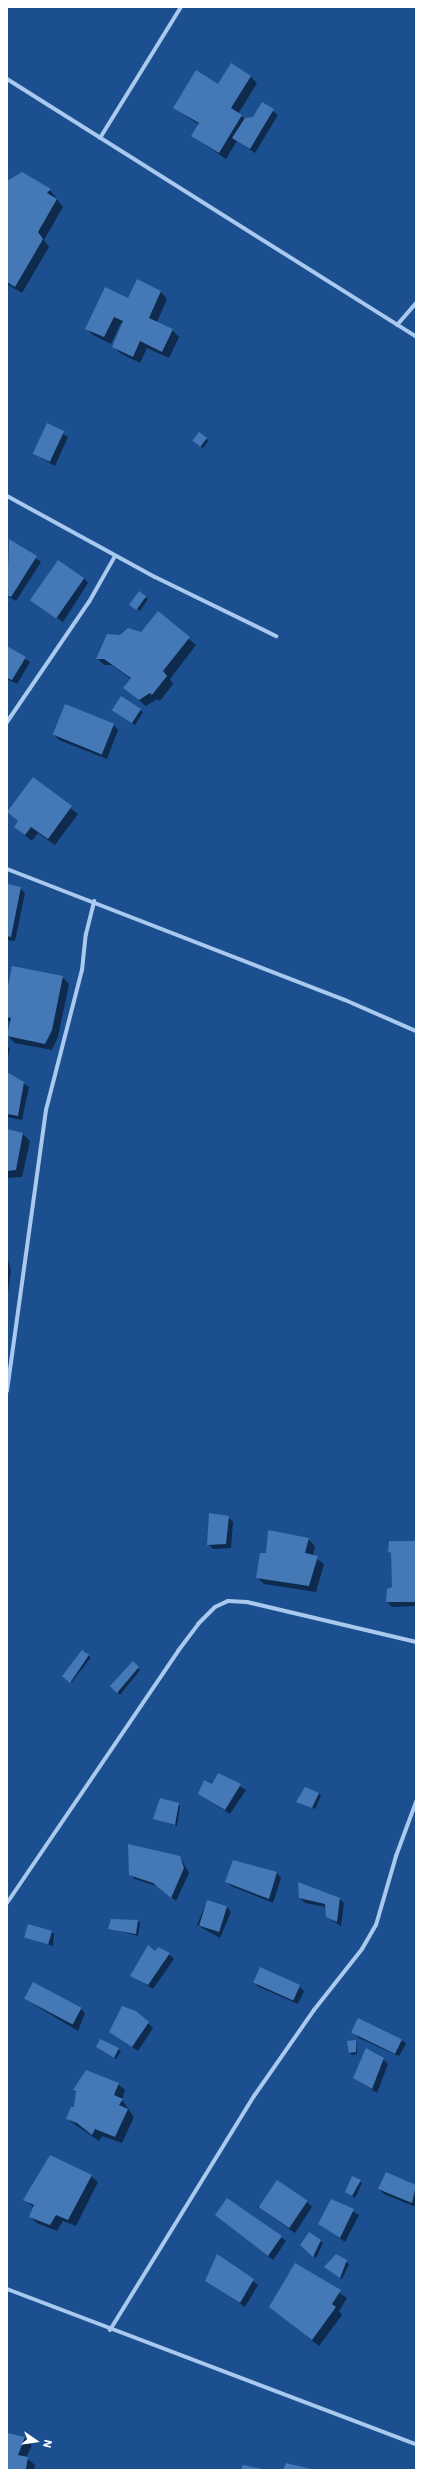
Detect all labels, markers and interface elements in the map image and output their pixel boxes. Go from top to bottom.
north arrow [16,2421,56,2461]
text: N [40,2438,55,2449]

